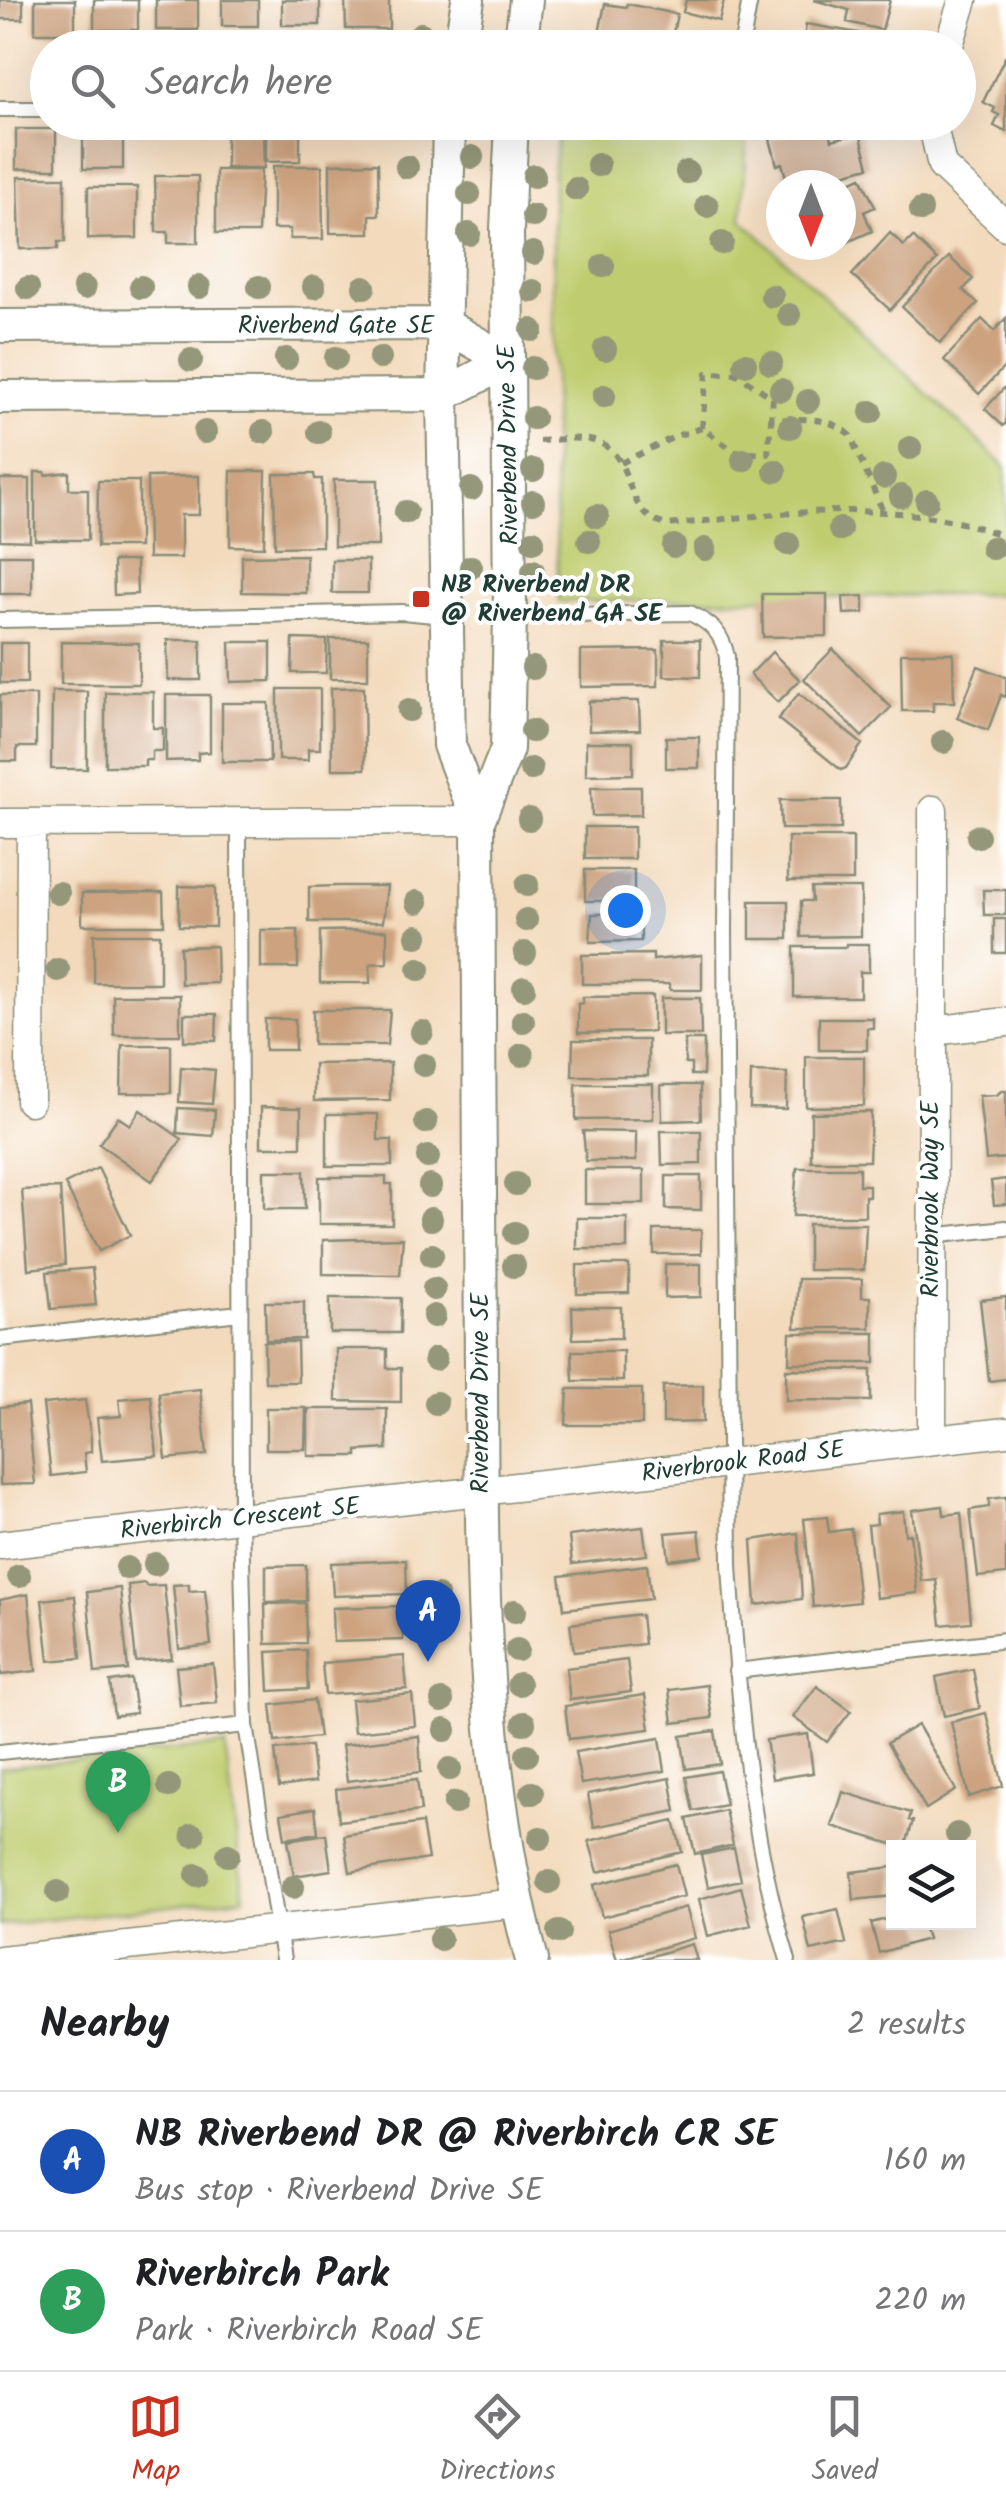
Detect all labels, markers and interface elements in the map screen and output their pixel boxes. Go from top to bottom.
search box [30,30,976,140]
text: Search here [145,55,332,115]
icon: search [65,58,120,113]
north arrow [766,170,856,260]
street label: Riverbend Gate SE [238,306,436,346]
street label: Riverbend Drive SE [487,343,531,546]
place label: NB Riverbend DR @ Riverbend GA SE [441,565,663,634]
marker: NB Riverbend DR @ Riverbend GA SE [410,588,432,610]
your location [600,885,651,936]
street label: Riverbrook Way SE [911,1099,951,1298]
street label: Riverbend Drive SE [461,1291,501,1493]
street label: Riverbrook Road SE [639,1430,848,1494]
street label: Riverbirch Crescent SE [118,1486,363,1551]
pin: A [396,1580,460,1662]
pin: B [86,1750,150,1833]
map controls [886,1840,976,1930]
button: layers [886,1840,976,1930]
text: Nearby [40,1992,169,2059]
text: 2 results [847,2000,966,2051]
text: NB Riverbend DR @ Riverbirch CR SE [135,2106,777,2166]
text: A [62,2136,83,2187]
text: 160 m [884,2136,966,2187]
text: Bus stop · Riverbend Drive SE [135,2166,543,2217]
text: Riverbirch Park [135,2246,389,2306]
text: B [63,2276,82,2327]
text: 220 m [875,2276,966,2327]
text: Park · Riverbirch Road SE [135,2306,483,2357]
tab: Map [128,2389,183,2494]
tab: Directions [439,2389,555,2494]
tab: Saved [812,2389,878,2494]

